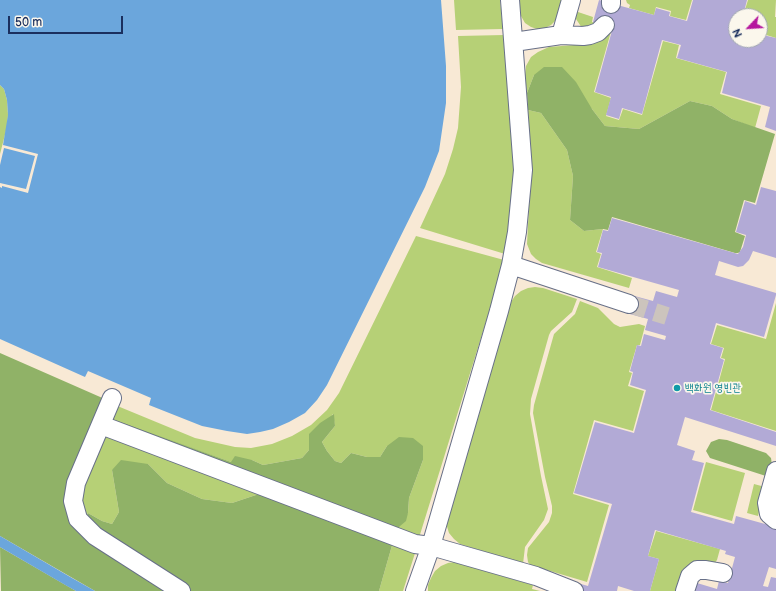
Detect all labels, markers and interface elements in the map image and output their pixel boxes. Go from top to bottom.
scale bar [10,8,125,34]
north arrow [728,8,768,48]
text: 50 m [15,15,42,30]
text: N [730,26,745,39]
place label: 백화원 영빈관 [685,381,741,395]
marker: 백화원 영빈관 [672,383,682,393]

